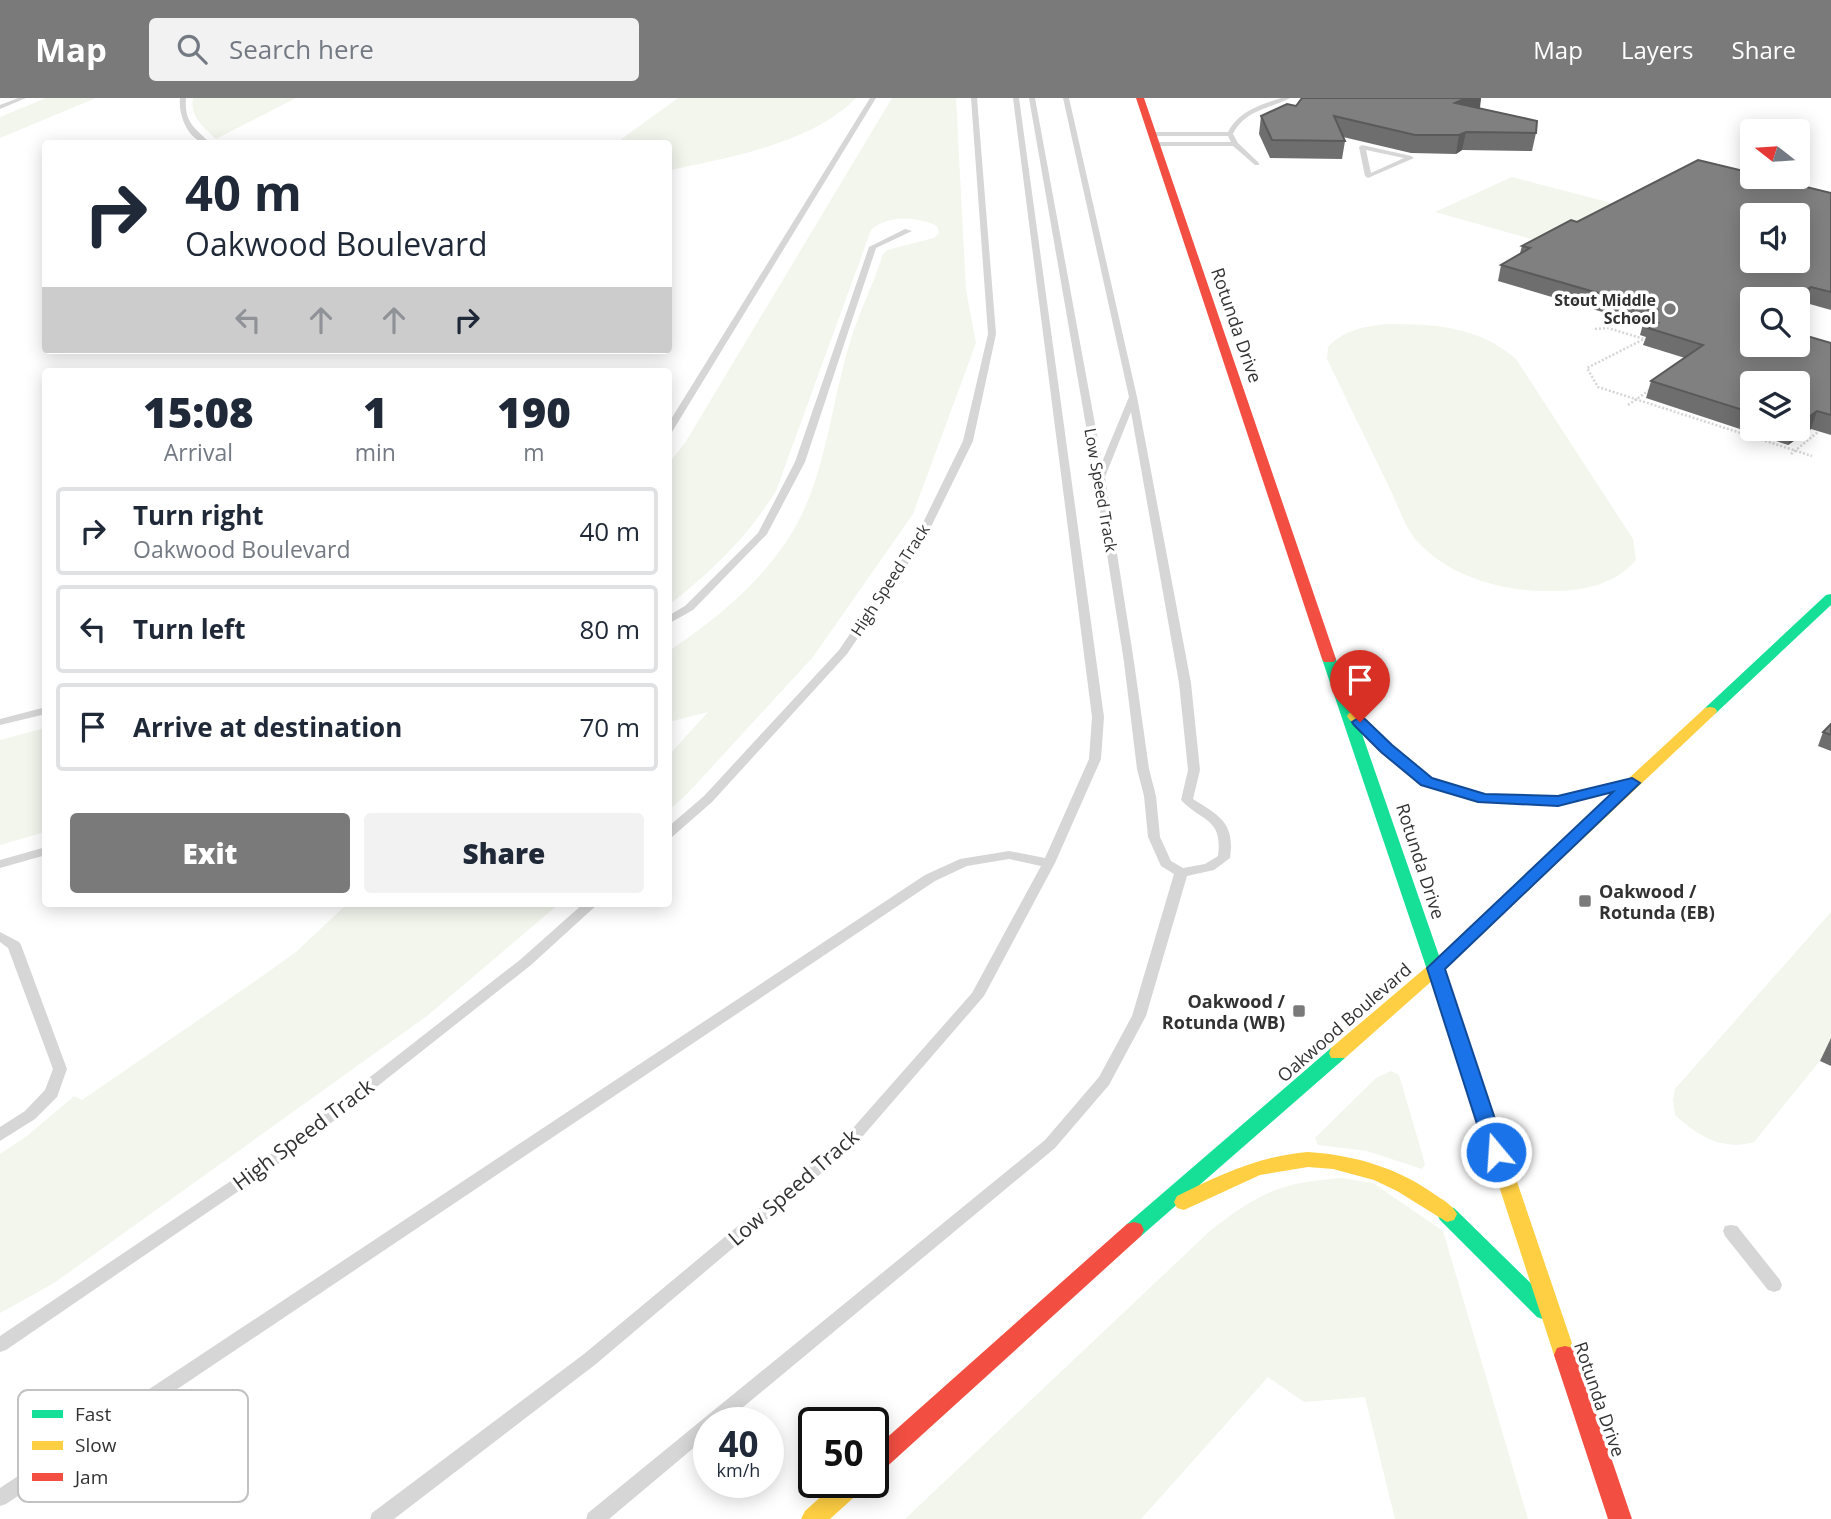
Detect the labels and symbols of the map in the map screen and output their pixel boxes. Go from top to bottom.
north arrow [1740,119,1810,189]
street label: Rotunda Drive [1206,264,1268,386]
place label: Stout Middle School [1554,289,1656,329]
marker: Stout Middle School [1662,301,1678,317]
street label: Low Speed Track [1079,426,1123,554]
street label: High Speed Track [846,519,935,640]
pin [1330,650,1390,722]
street label: Rotunda Drive [1391,800,1451,922]
place label: Oakwood / Rotunda (EB) [1599,879,1715,924]
marker: Oakwood / Rotunda (EB) [1577,893,1593,909]
street label: Oakwood Boulevard [1272,957,1416,1087]
place label: Oakwood / Rotunda (WB) [1162,989,1286,1034]
marker: Oakwood / Rotunda (WB) [1291,1003,1307,1019]
street label: High Speed Track [227,1072,379,1196]
position arrow [1459,1115,1533,1189]
street label: Low Speed Track [722,1122,864,1252]
street label: Rotunda Drive [1569,1338,1631,1460]
legend [18,1390,248,1502]
text: Fast [75,1401,111,1427]
speed limit sign: 50 [798,1407,889,1498]
text: Slow [75,1432,117,1458]
text: Jam [73,1464,108,1490]

